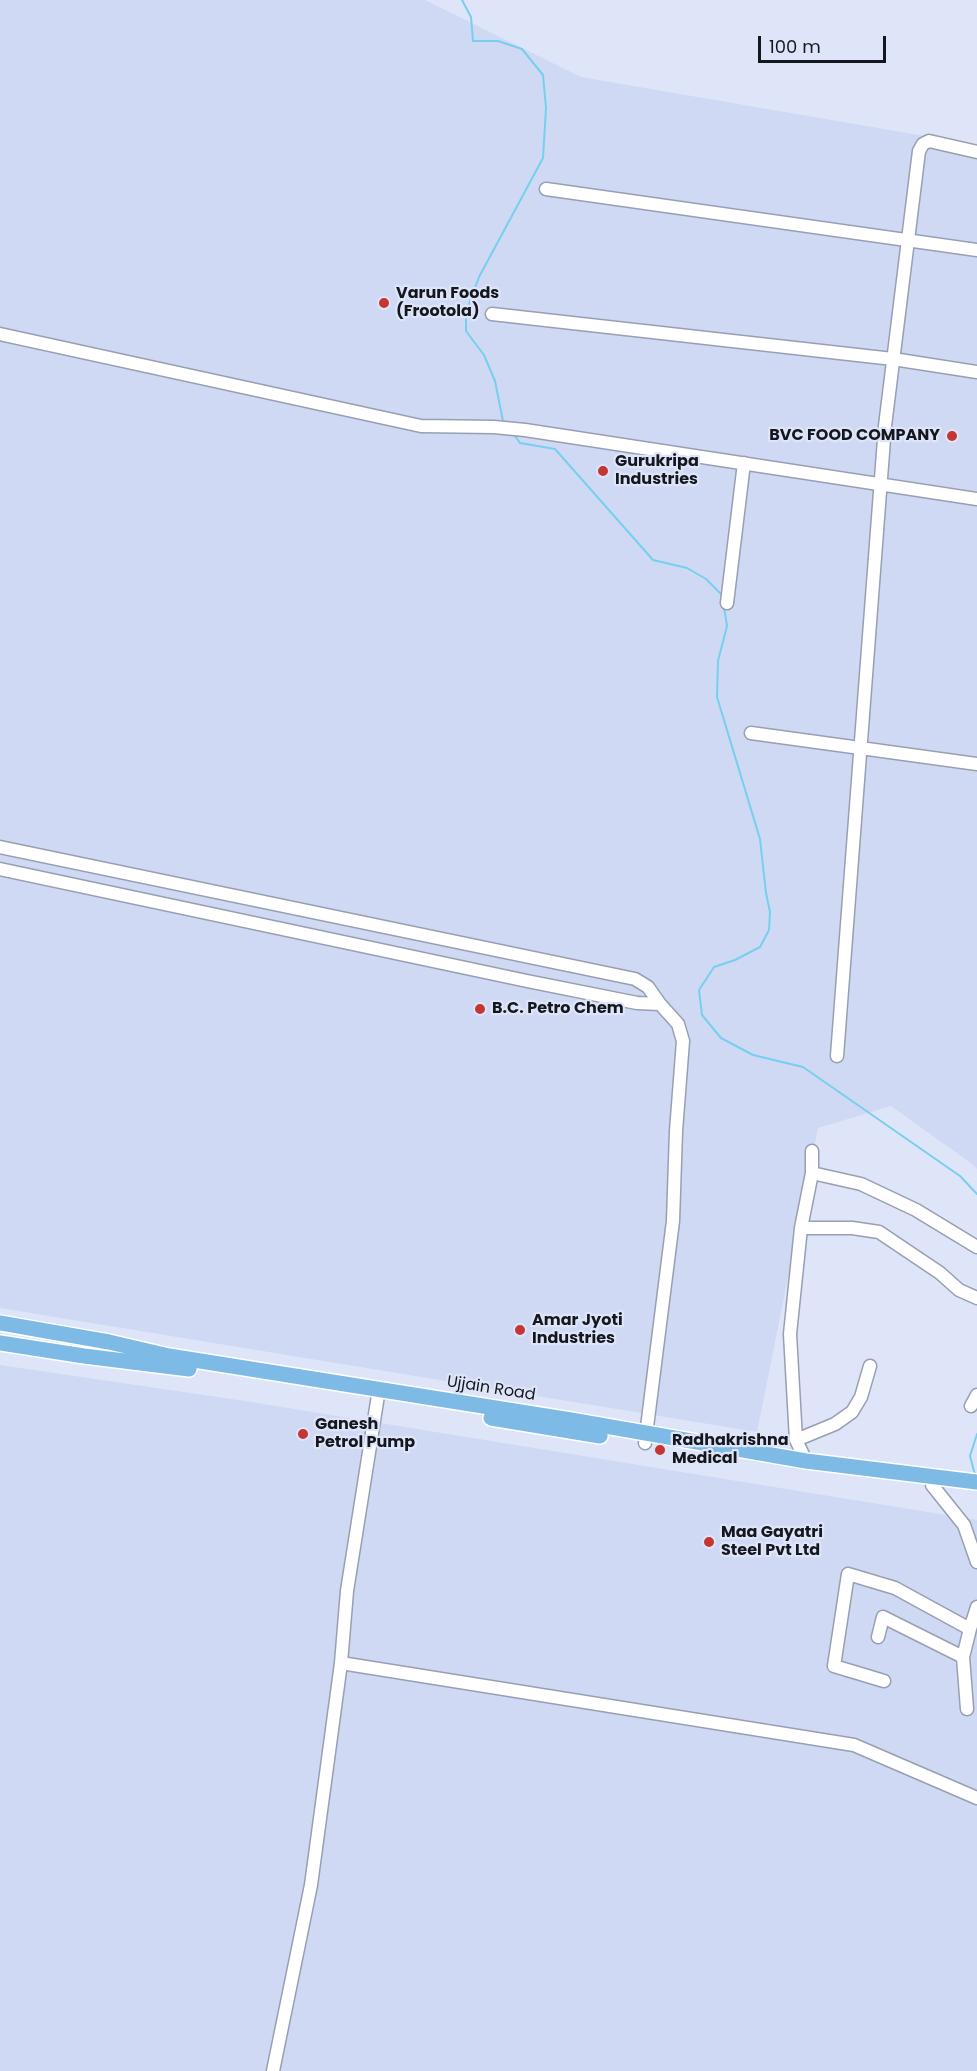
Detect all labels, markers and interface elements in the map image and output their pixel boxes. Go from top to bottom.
scale bar [761,24,888,62]
text: 100 m [769,34,821,59]
place label: Varun Foods (Frootola) [396,284,499,322]
marker: Varun Foods (Frootola) [377,296,391,310]
place label: BVC FOOD COMPANY [769,426,940,446]
marker: BVC FOOD COMPANY [945,429,959,443]
place label: Gurukripa Industries [615,452,699,490]
marker: Gurukripa Industries [596,464,610,478]
place label: B.C. Petro Chem [492,999,624,1019]
marker: B.C. Petro Chem [473,1002,487,1016]
place label: Amar Jyoti Industries [532,1311,623,1349]
marker: Amar Jyoti Industries [513,1323,527,1337]
street label: Ujjain Road [445,1373,537,1405]
place label: Ganesh Petrol Pump [315,1415,415,1453]
marker: Ganesh Petrol Pump [296,1427,310,1441]
place label: Radhakrishna Medical [672,1431,789,1469]
marker: Radhakrishna Medical [653,1443,667,1457]
place label: Maa Gayatri Steel Pvt Ltd [721,1523,823,1561]
marker: Maa Gayatri Steel Pvt Ltd [702,1535,716,1549]

